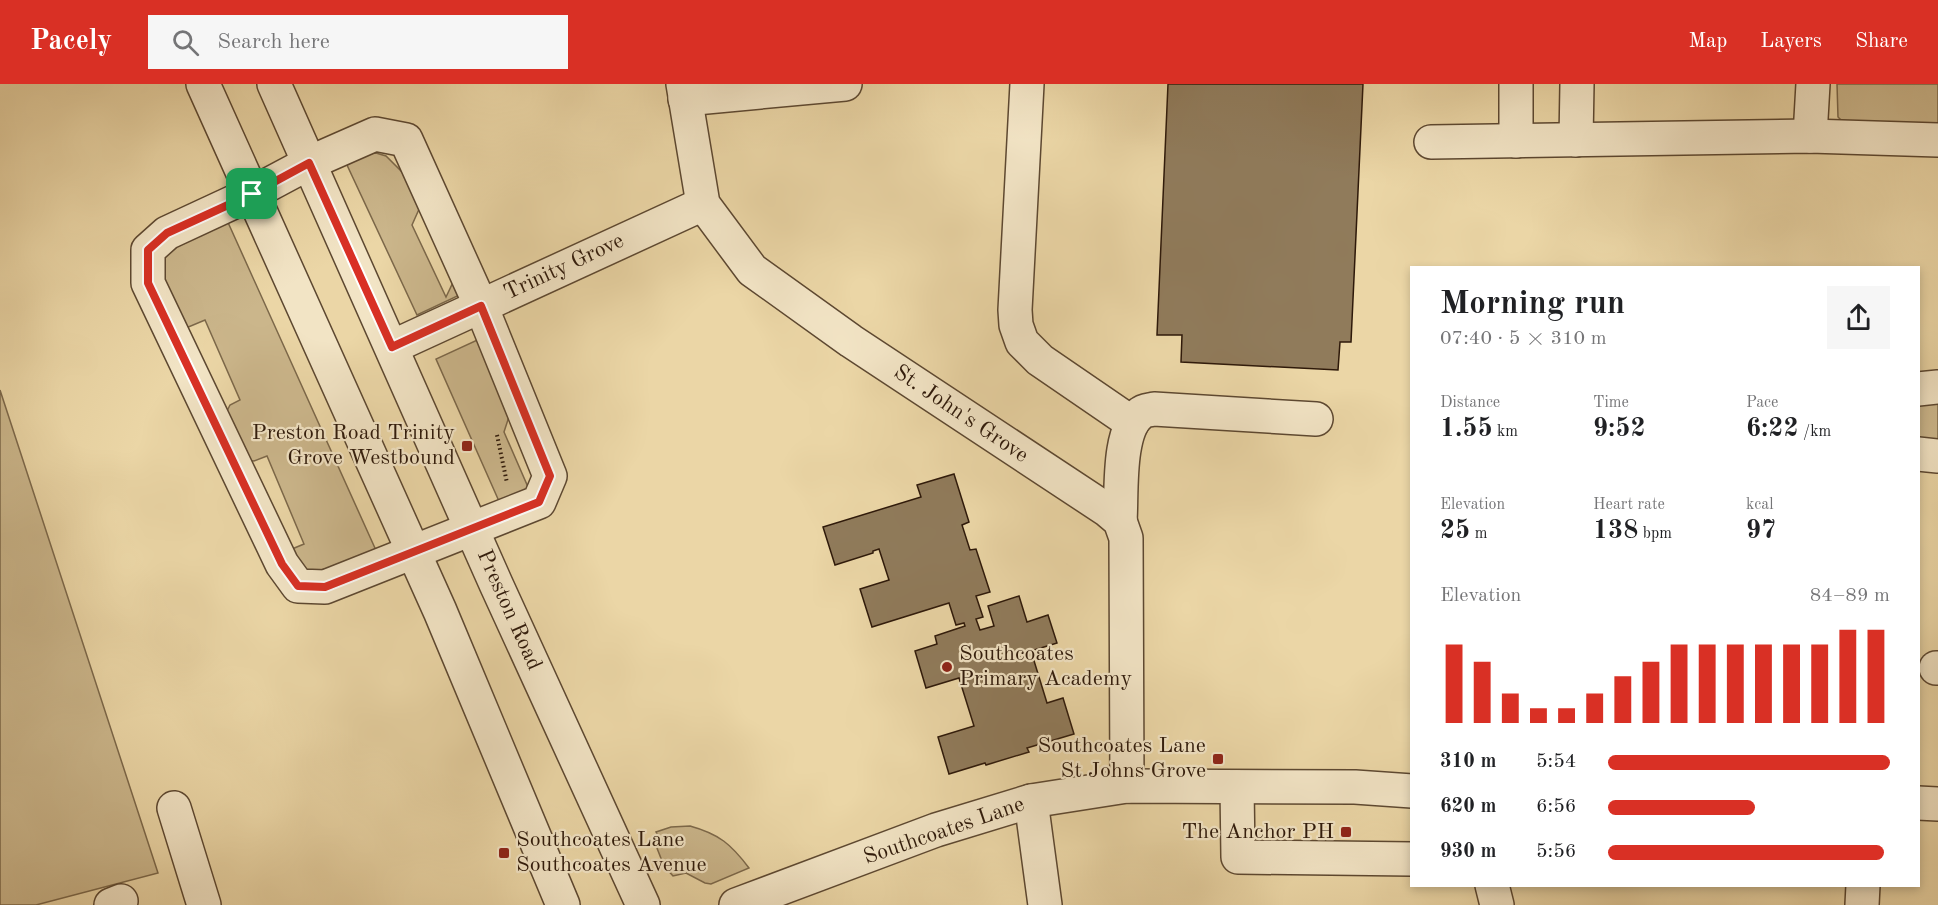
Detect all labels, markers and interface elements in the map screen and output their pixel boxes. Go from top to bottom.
search box [148,15,568,69]
icon: search [169,26,202,59]
text: Pacely [30,28,112,56]
text: Search here [217,31,330,53]
text: Map [1688,31,1727,52]
text: Layers [1760,31,1822,52]
text: Share [1855,31,1908,52]
pin [226,168,277,219]
icon: arrive [235,177,268,210]
street label: Trinity Grove [501,230,627,304]
button: share [1827,286,1890,349]
text: Morning run [1440,288,1625,321]
text: 07:40 · 5 × 310 m [1440,329,1607,349]
street label: St. John's Grove [890,361,1032,467]
text: Distance [1440,395,1500,411]
text: Time [1593,395,1629,411]
text: Pace [1746,395,1778,411]
text: 1.55 [1440,416,1493,442]
text: 9:52 [1593,416,1646,442]
text: 6:22 [1746,416,1799,442]
place label: Preston Road Trinity Grove Westbound [252,422,455,469]
text: km [1493,424,1518,440]
text: /km [1799,424,1831,440]
marker: Preston Road Trinity Grove Westbound [460,439,474,453]
text: Elevation [1440,497,1505,513]
text: Heart rate [1593,497,1665,513]
text: kcal [1746,497,1774,513]
text: 25 [1440,518,1470,544]
text: 138 [1593,518,1638,544]
text: 97 [1746,518,1776,544]
text: m [1470,526,1487,542]
text: bpm [1638,526,1672,542]
street label: Preston Road [473,546,545,674]
text: Elevation [1440,586,1521,606]
text: 84–89 m [1810,586,1890,606]
place label: Southcoates Primary Academy [959,643,1132,690]
marker: Southcoates Primary Academy [940,660,954,674]
place label: Southcoates Lane St Johns Grove [1038,735,1206,782]
marker: Southcoates Lane St Johns Grove [1211,752,1225,766]
text: 310 m [1440,752,1496,772]
text: 5:54 [1536,752,1576,772]
street label: Southcoates Lane [861,793,1027,869]
text: 620 m [1440,797,1496,817]
text: 6:56 [1536,797,1576,817]
place label: The Anchor PH [1181,821,1334,843]
marker: The Anchor PH [1339,825,1353,839]
place label: Southcoates Lane Southcoates Avenue [516,829,707,876]
text: 930 m [1440,842,1496,862]
text: 5:56 [1536,842,1576,862]
marker: Southcoates Lane Southcoates Avenue [497,846,511,860]

